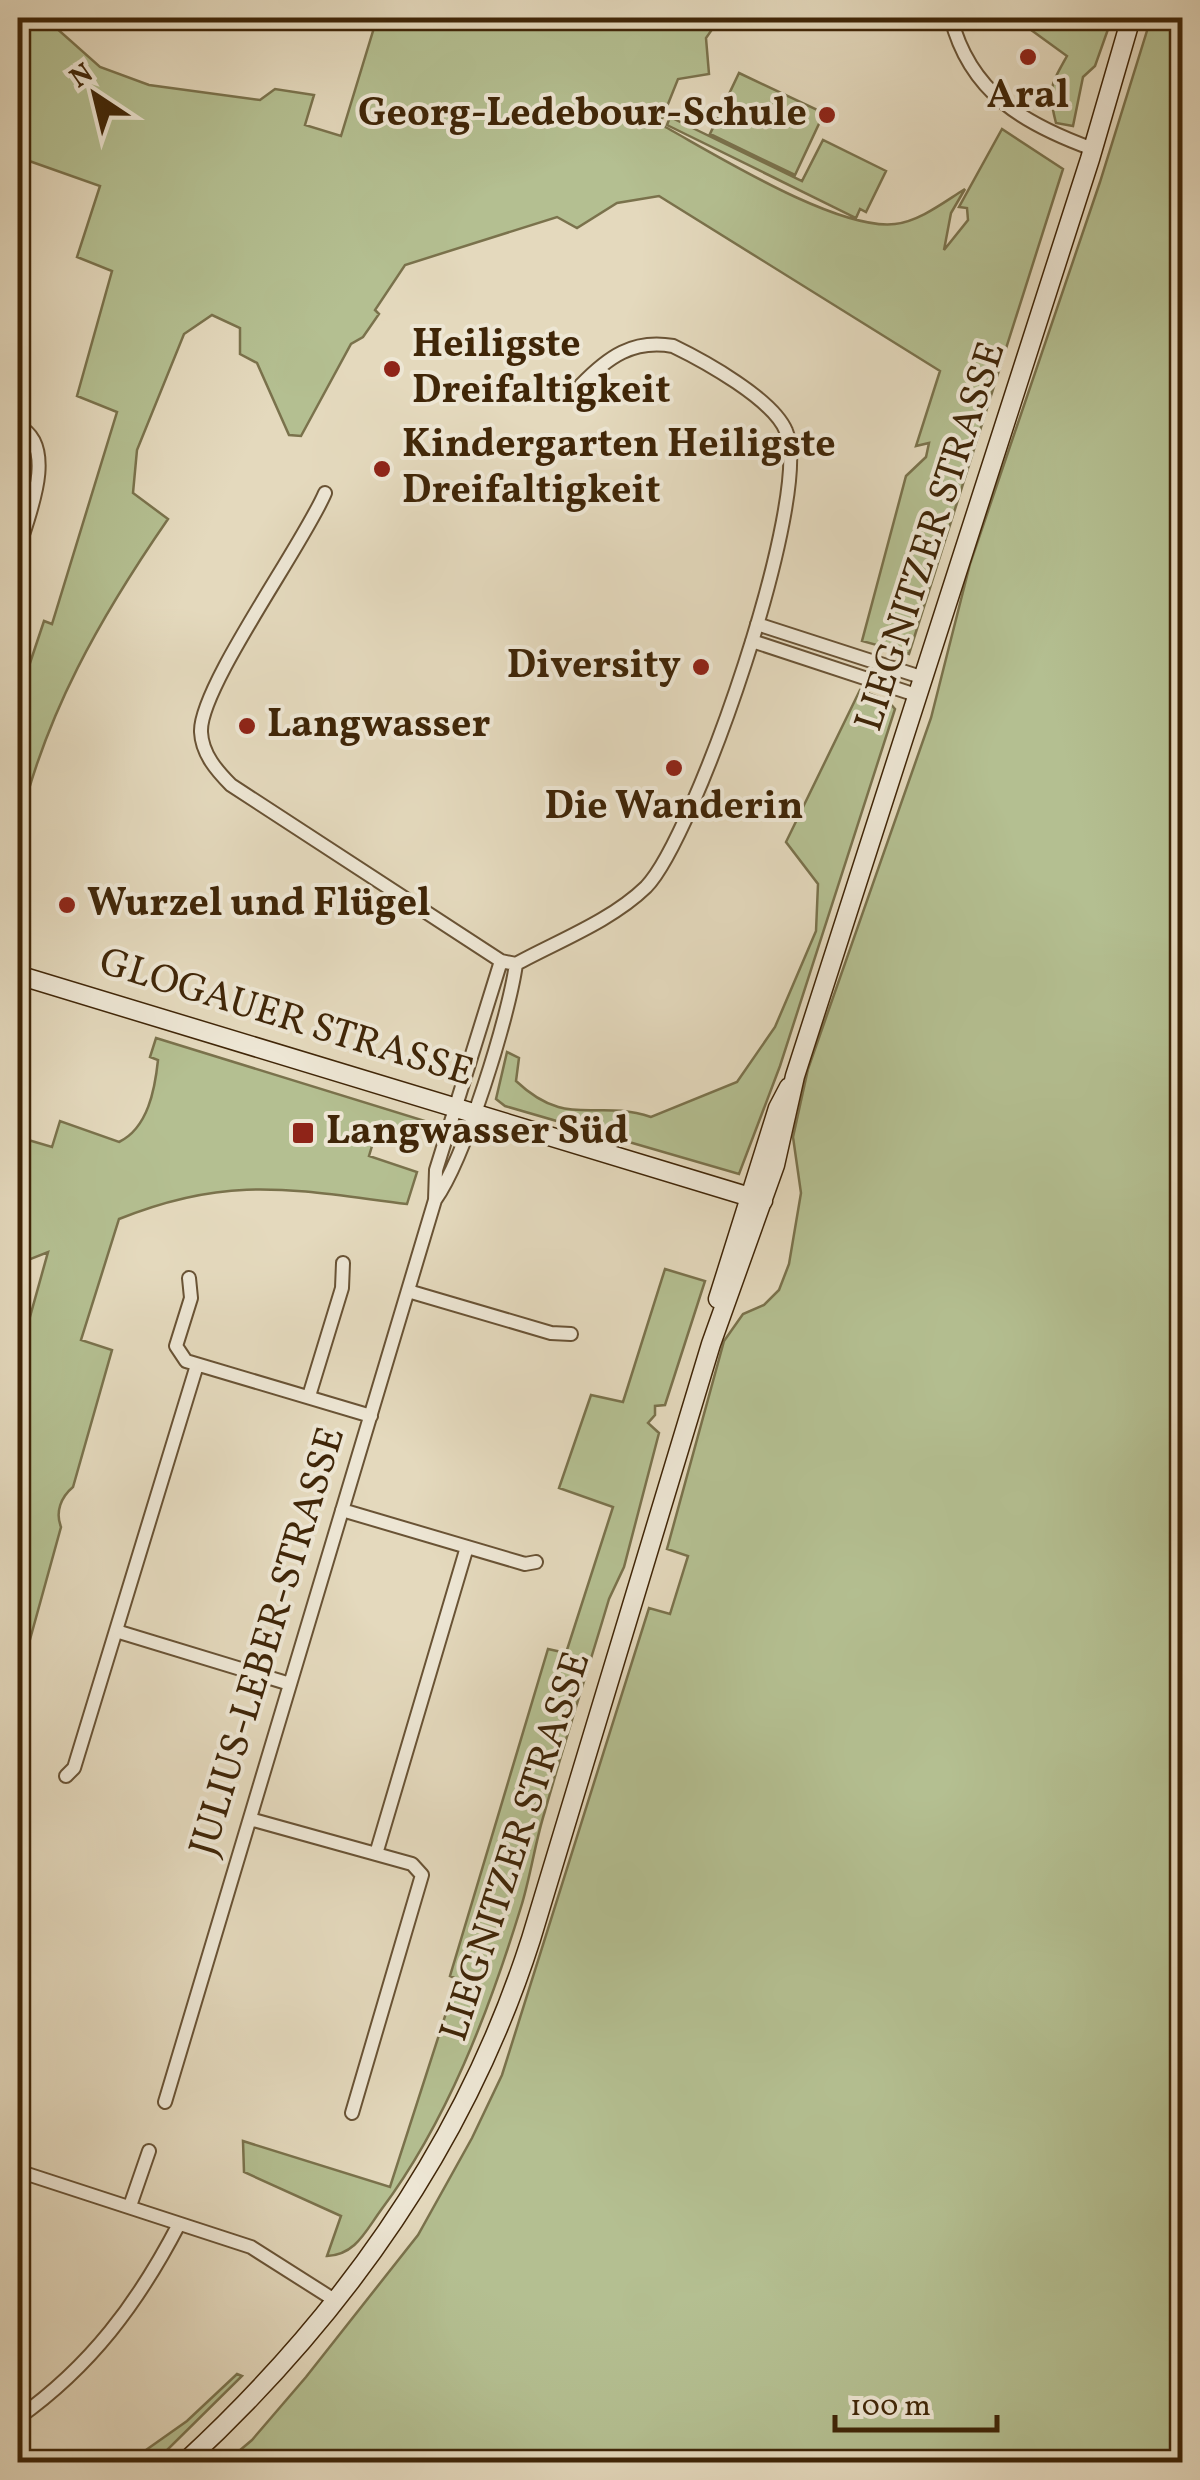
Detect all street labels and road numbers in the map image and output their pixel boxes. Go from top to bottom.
street label: LIEGNITZER STRASSE [843,335,1021,739]
street label: GLOGAUER STRASSE [92,935,480,1103]
street label: JULIUS-LEBER-STRASSE [177,1421,361,1863]
street label: LIEGNITZER STRASSE [428,1645,606,2049]

